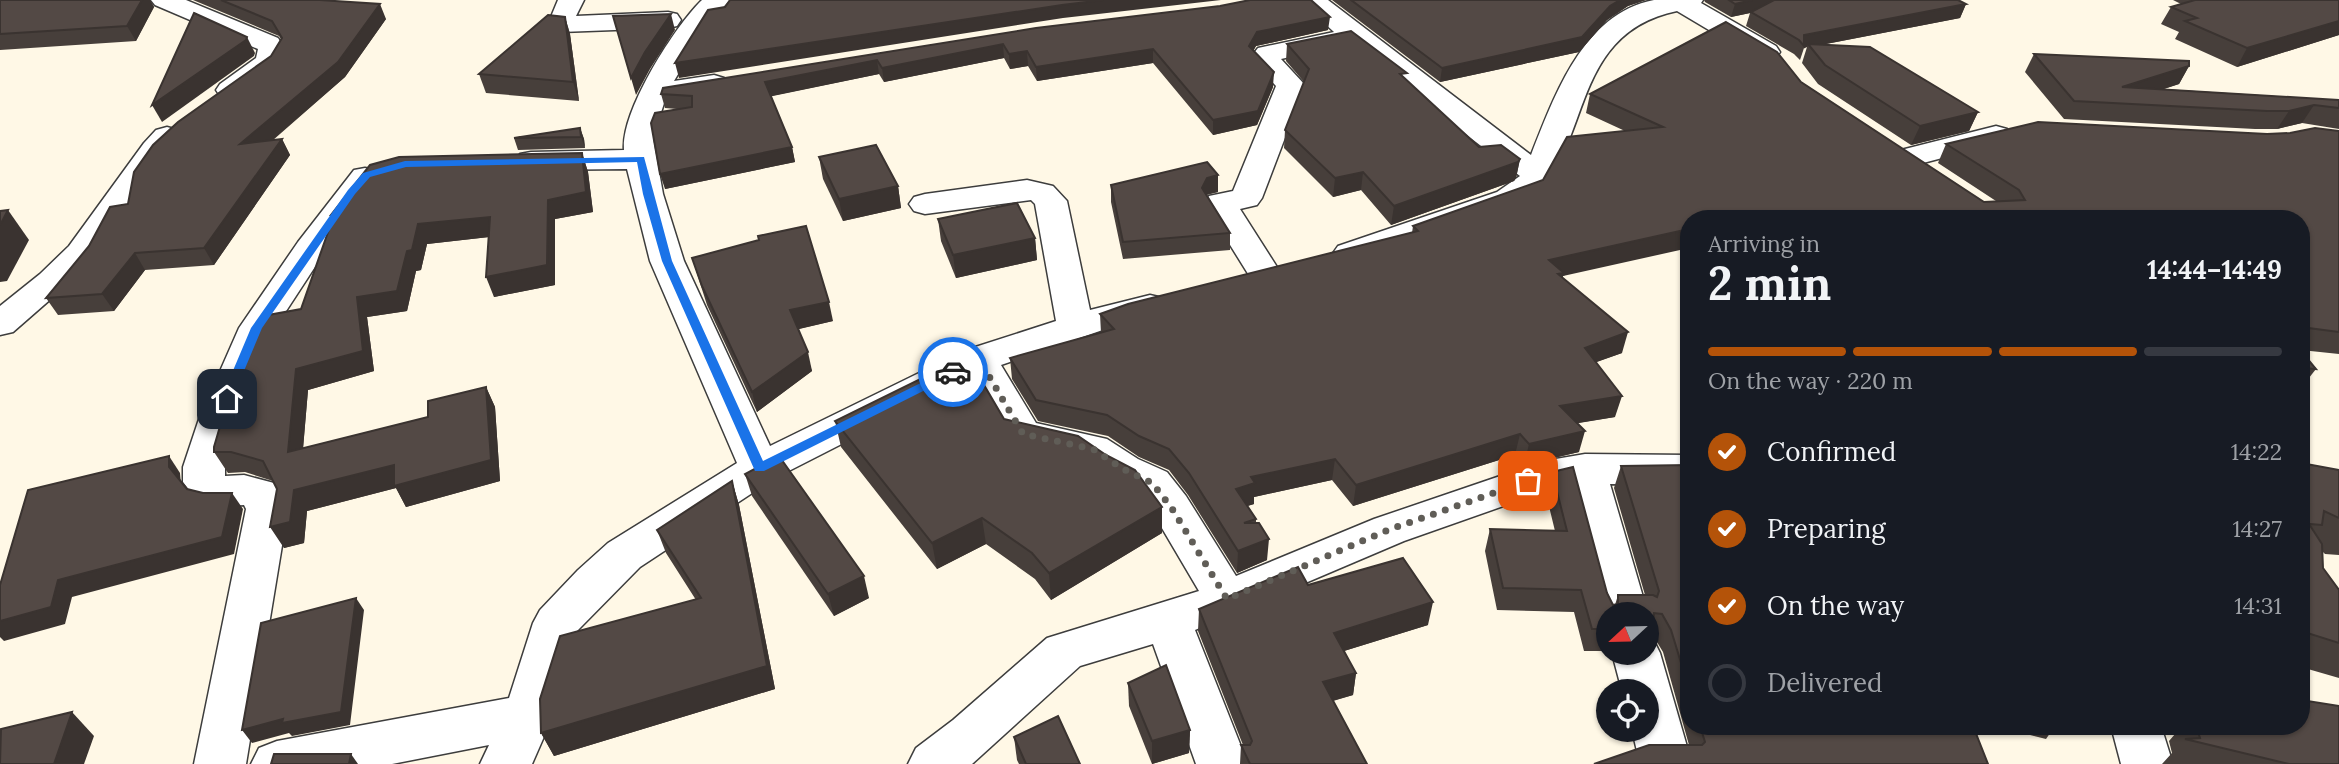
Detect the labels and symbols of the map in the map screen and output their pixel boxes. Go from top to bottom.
courier [918,337,988,407]
pin [197,369,257,429]
pin [1498,451,1558,511]
north arrow [1596,602,1659,665]

